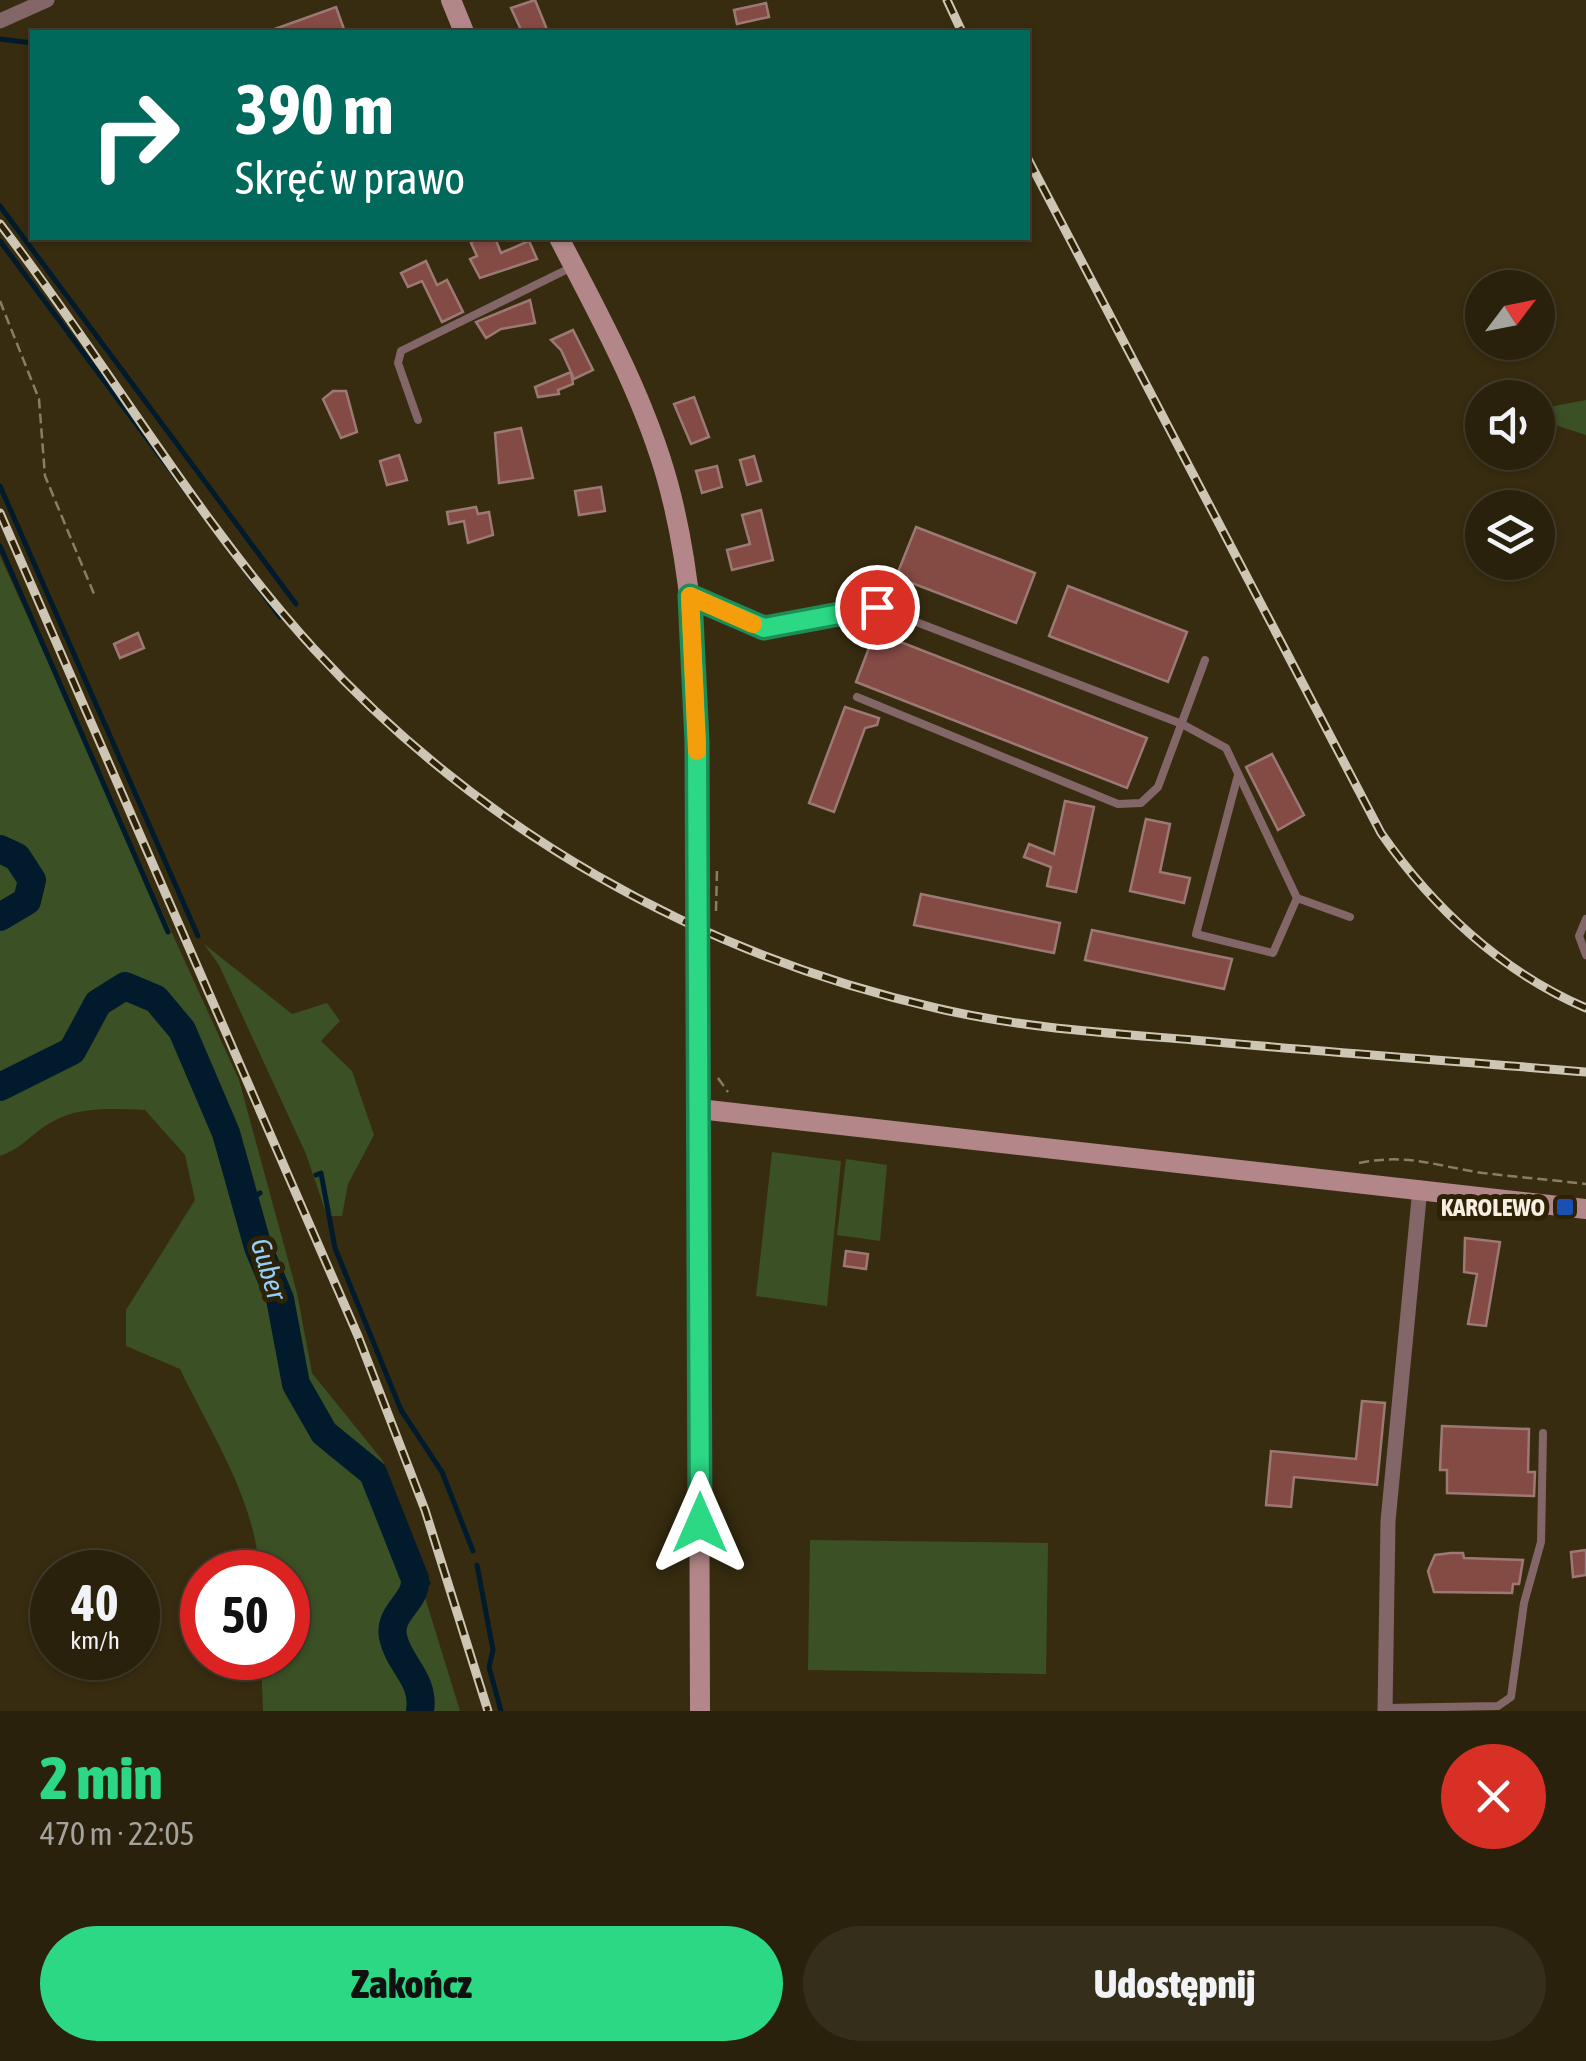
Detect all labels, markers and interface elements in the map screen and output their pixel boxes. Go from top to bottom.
text: 390 m [235,69,394,149]
icon: right [70,70,200,200]
text: Skręć w prawo [235,152,465,204]
north arrow [1465,270,1555,360]
map controls [1465,270,1555,580]
button: sound [1465,380,1555,470]
button: layers [1465,490,1555,580]
pin [835,565,920,650]
icon: arrive [850,580,905,635]
place label: KAROLEWO [1441,1193,1545,1221]
marker: KAROLEWO [1554,1196,1576,1218]
water label: Guber [245,1234,294,1305]
position arrow [648,1471,752,1575]
speed limit sign: 50 [180,1550,310,1680]
text: 40 [71,1574,118,1632]
text: km/h [70,1626,120,1654]
text: 2 min [40,1743,163,1812]
button: close [1441,1744,1546,1849]
text: 470 m · 22:05 [40,1815,195,1852]
button: Zakończ [40,1926,783,2041]
button: Udostępnij [803,1926,1546,2041]

